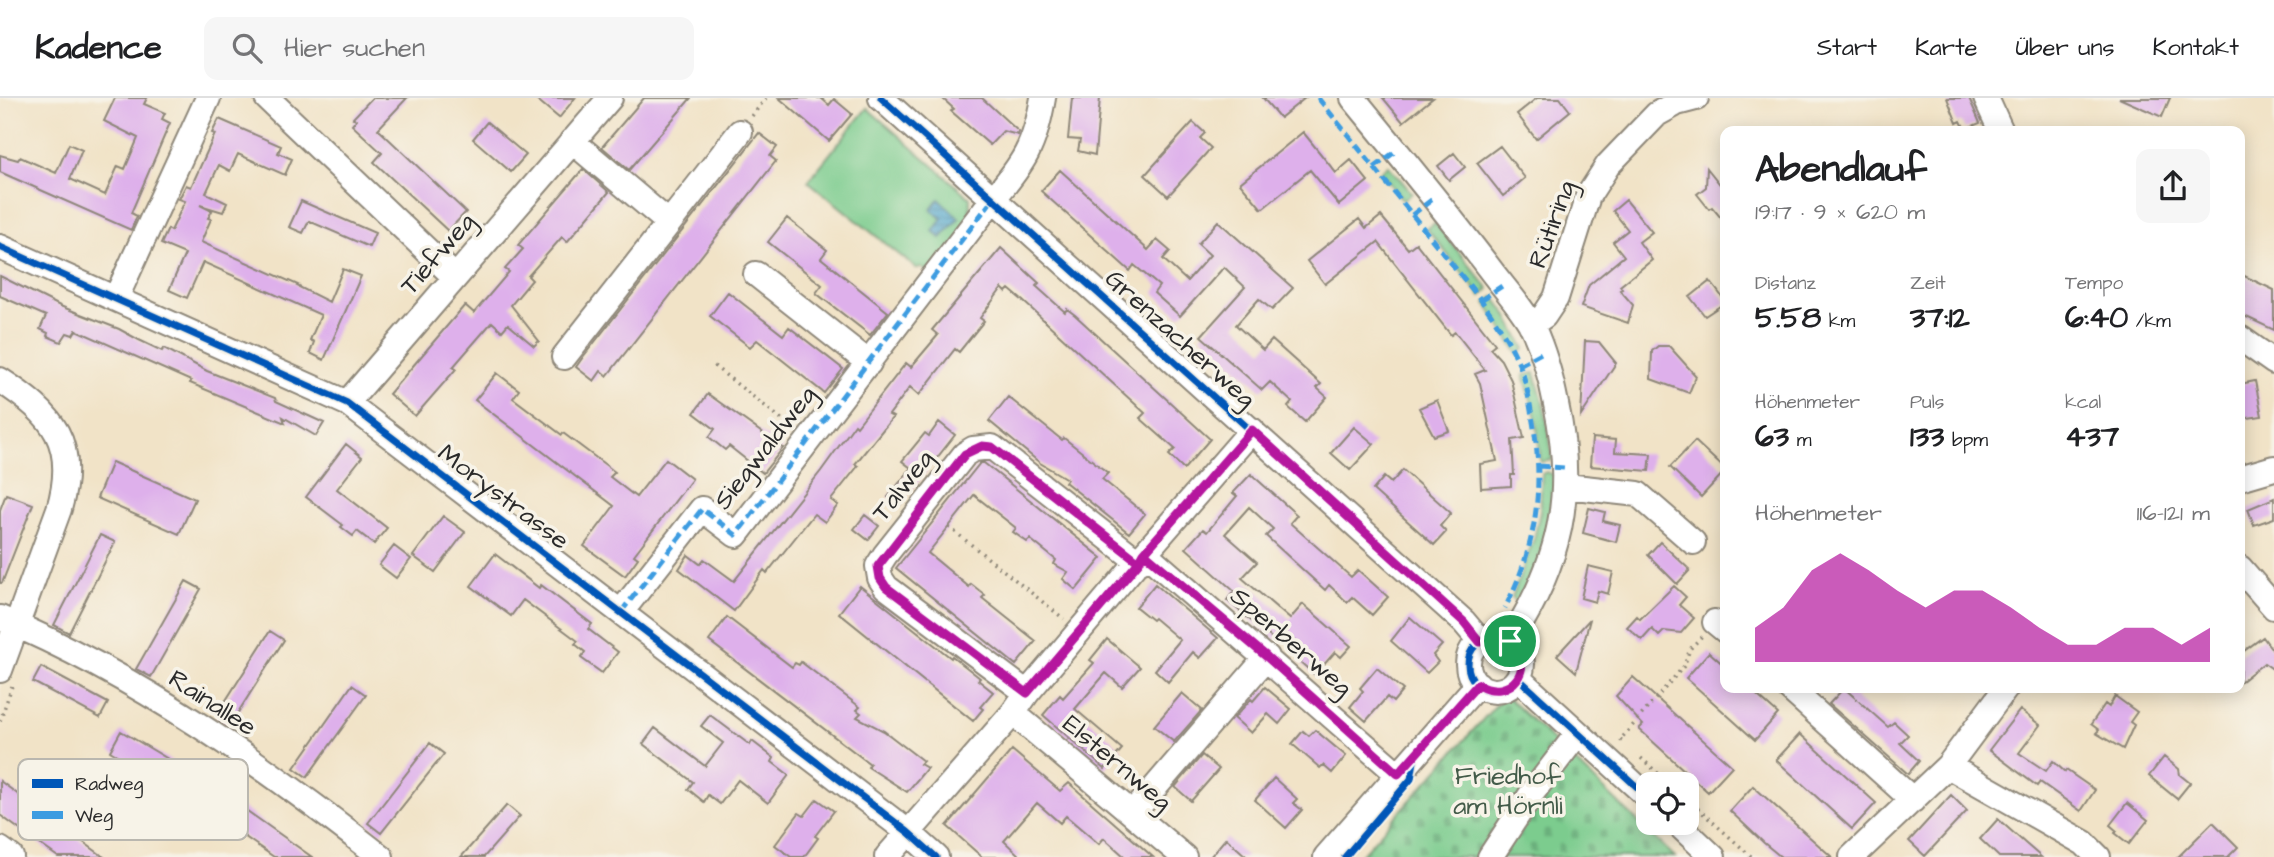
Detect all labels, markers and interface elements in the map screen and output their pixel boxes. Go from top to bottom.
search box [204,17,694,80]
text: Kadence [35,25,162,71]
icon: search [228,29,266,67]
text: Hier suchen [284,30,425,66]
text: Start [1817,31,1877,65]
text: Karte [1915,31,1978,65]
text: Über uns [2016,31,2115,65]
text: Kontakt [2153,31,2239,65]
text: Abendlauf [1755,144,1927,196]
button: share [2136,149,2210,223]
street label: Rütiring [1519,175,1586,274]
text: 19:17 · 9 × 620 m [1755,196,1925,228]
street label: Tiefweg [392,205,485,304]
street label: Grenzacherweg [1096,261,1264,418]
text: Distanz [1755,270,1816,297]
text: Zeit [1910,270,1946,297]
text: Tempo [2065,270,2123,297]
text: 5.58 [1755,297,1821,339]
text: 37:12 [1910,297,1970,339]
text: 6:40 [2065,297,2128,339]
text: km [1821,308,1855,335]
text: /km [2128,308,2171,335]
street label: Siegwaldweg [705,378,826,518]
text: Höhenmeter [1755,389,1860,416]
text: Puls [1910,389,1944,416]
text: kcal [2065,389,2101,416]
text: 63 [1755,416,1789,458]
text: 133 [1910,416,1944,458]
text: 437 [2065,416,2119,458]
text: m [1789,427,1811,454]
text: bpm [1944,427,1988,454]
street label: Morystrasse [429,435,577,560]
street label: Talweg [863,442,944,530]
text: Höhenmeter [1755,497,1882,529]
text: 116–121 m [2136,497,2210,529]
street label: Sperberweg [1221,579,1360,706]
pin [1480,611,1540,671]
icon: arrive [1491,622,1529,660]
street label: Rainallee [161,661,263,745]
street label: Elsternweg [1054,706,1180,821]
park label: Friedhof am Hörnli [1453,758,1563,824]
legend [18,759,248,840]
text: Radweg [75,771,144,799]
map controls [1636,772,1699,835]
button: locate [1636,772,1699,835]
text: Weg [75,803,113,831]

